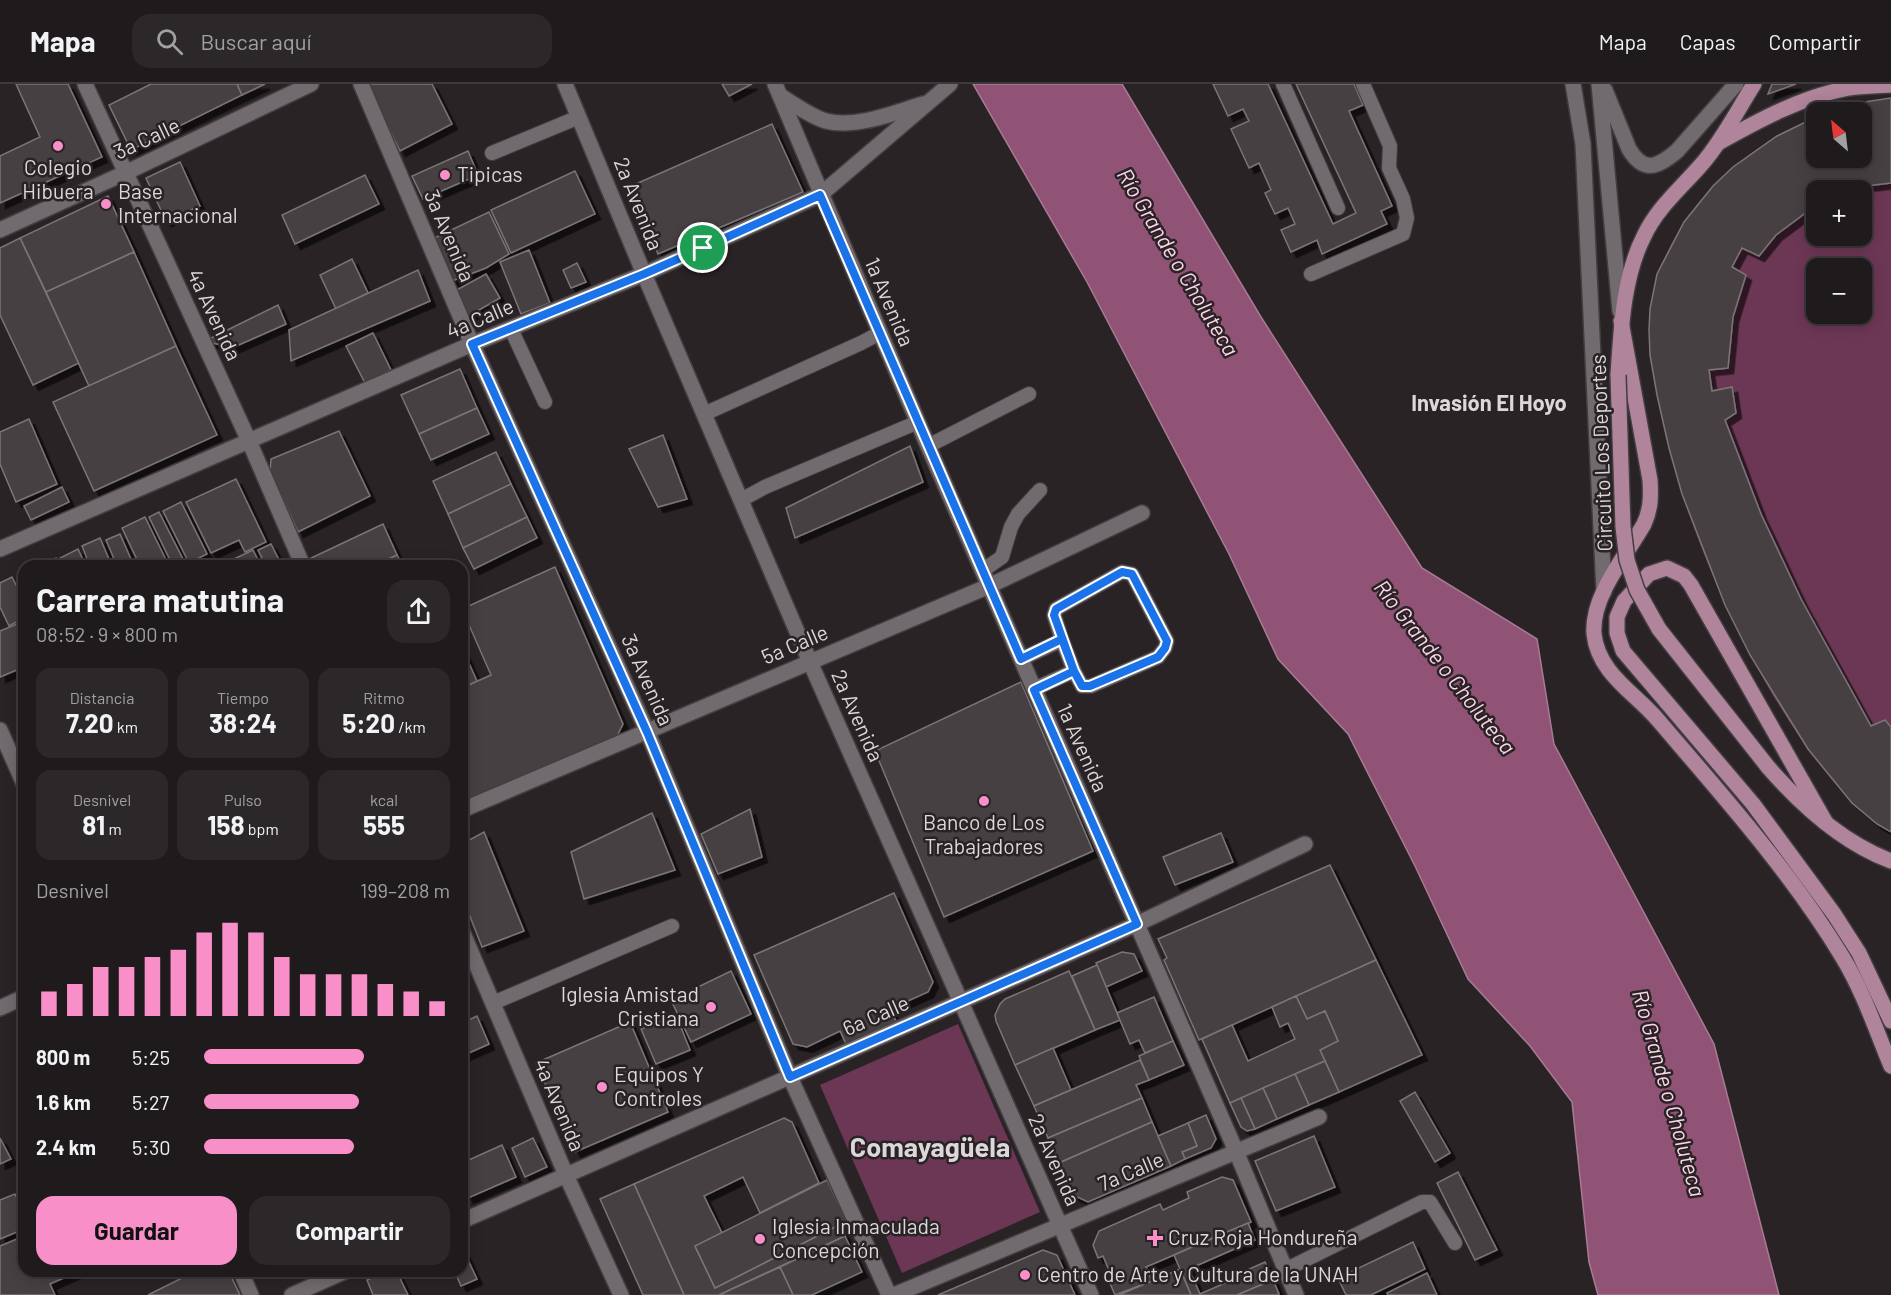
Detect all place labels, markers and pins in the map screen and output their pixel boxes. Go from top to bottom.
marker: Colegio Hibuera [51,139,65,153]
place label: Colegio Hibuera [22,154,94,203]
place label: Tipicas [457,161,523,186]
marker: Tipicas [438,168,452,182]
place label: Base Internacional [118,178,238,227]
marker: Base Internacional [99,197,113,211]
pin [677,222,728,273]
marker: Banco de Los Trabajadores [977,794,991,808]
place label: Banco de Los Trabajadores [923,809,1045,858]
place label: Iglesia Amistad Cristiana [561,981,699,1030]
marker: Iglesia Amistad Cristiana [704,1000,718,1014]
place label: Equipos Y Controles [614,1061,704,1110]
marker: Equipos Y Controles [595,1080,609,1094]
place label: Iglesia Inmaculada Concepción [772,1213,940,1262]
place label: Cruz Roja Hondureña [1168,1224,1357,1249]
marker: Cruz Roja Hondureña [1146,1229,1164,1247]
marker: Iglesia Inmaculada Concepción [753,1232,767,1246]
place label: Centro de Arte y Cultura de la UNAH [1037,1261,1358,1286]
marker: Centro de Arte y Cultura de la UNAH [1018,1268,1032,1282]

